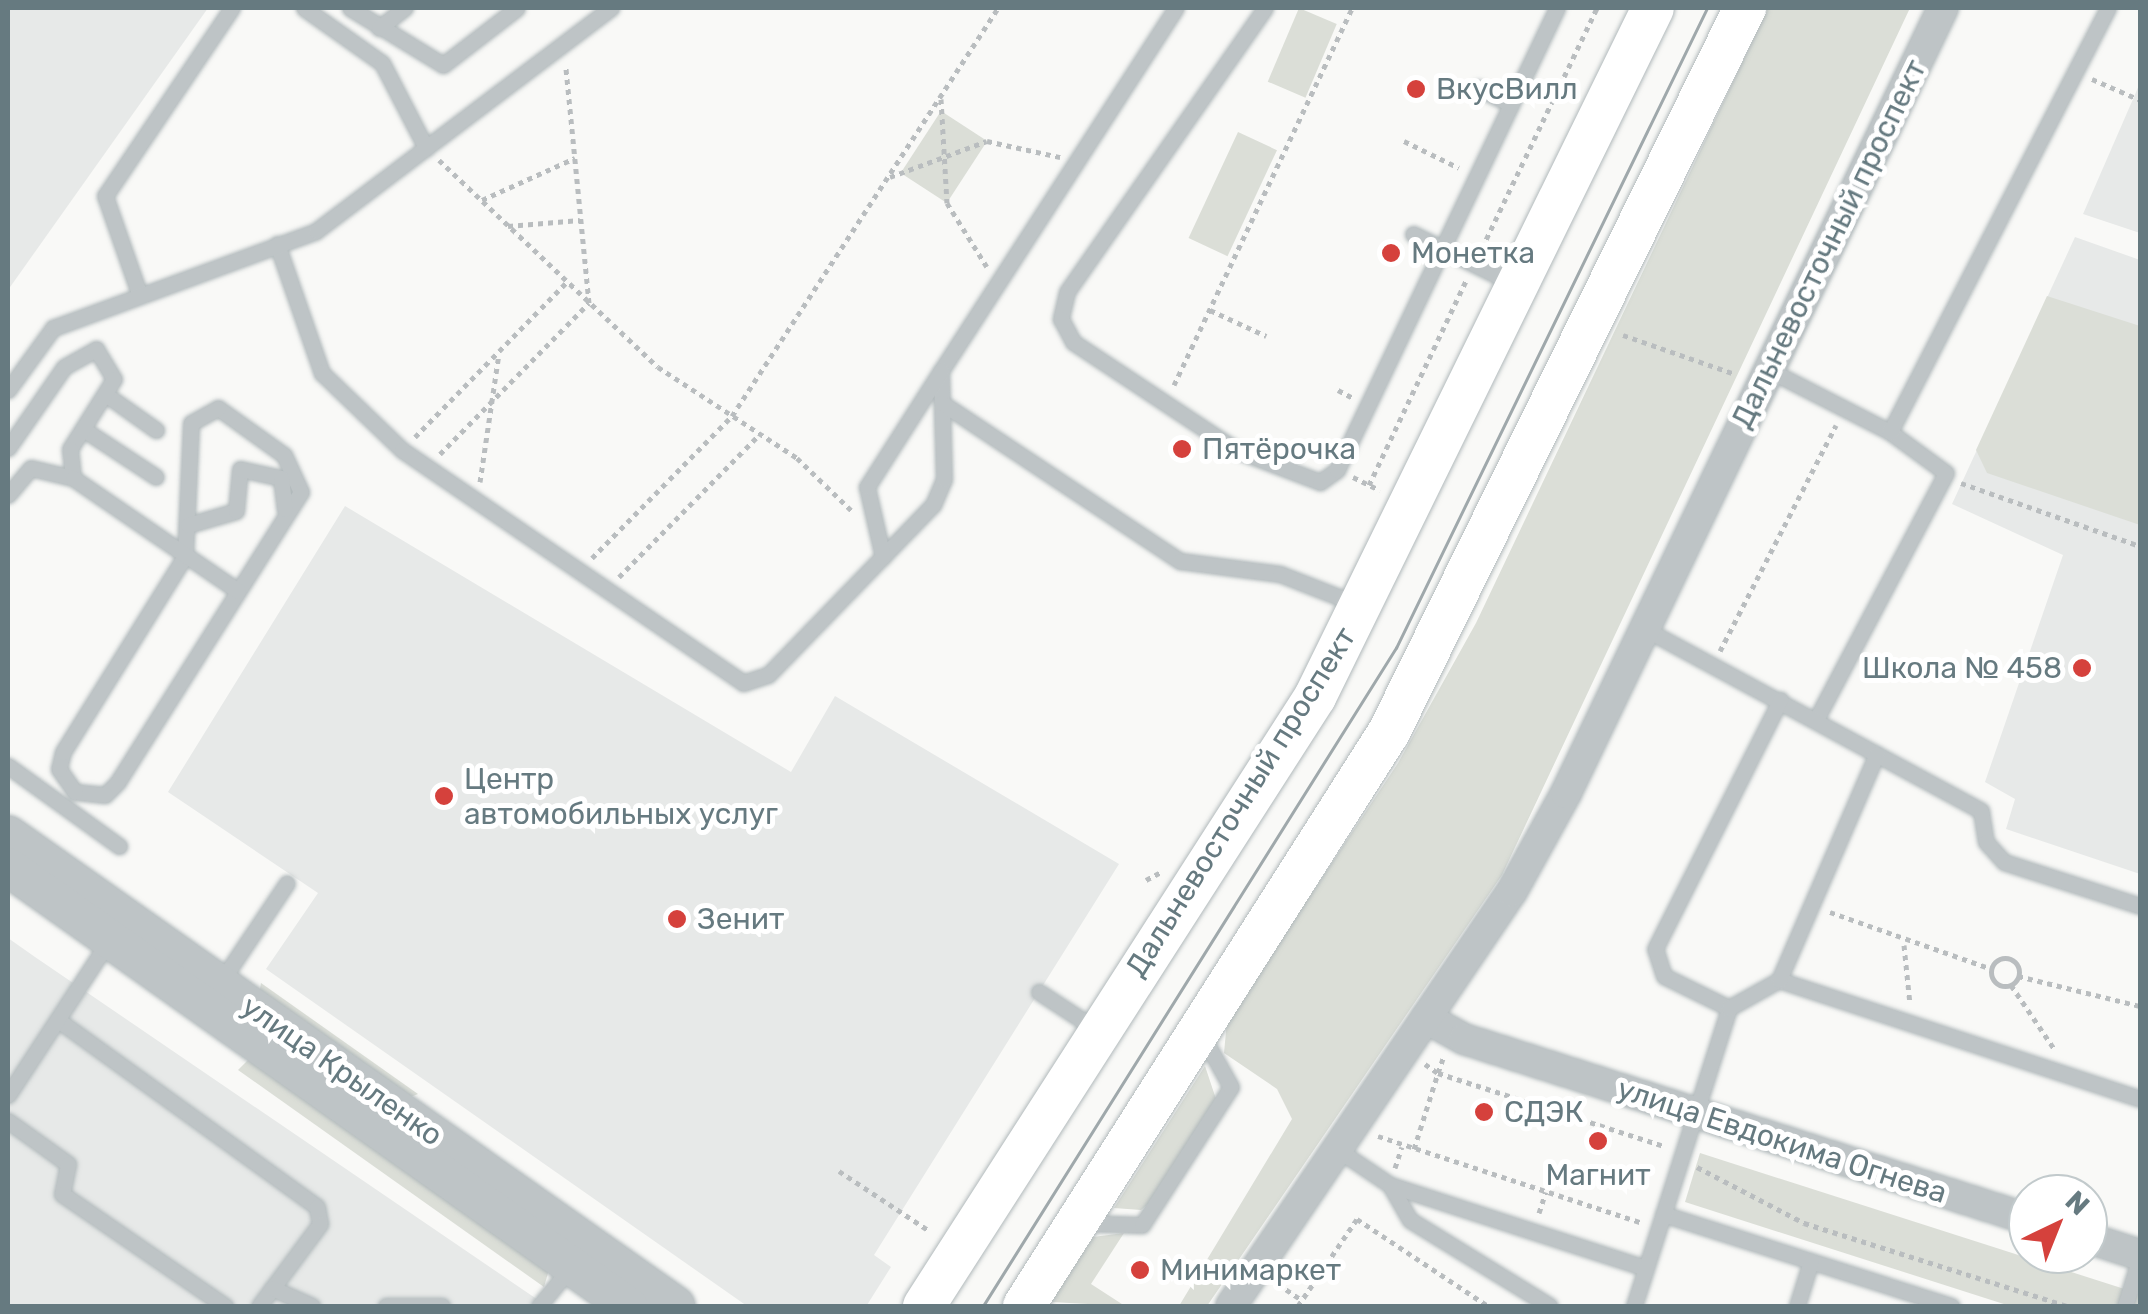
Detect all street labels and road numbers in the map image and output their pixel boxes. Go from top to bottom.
street label: Дальневосточный проспект [1724,54,1934,434]
street label: Дальневосточный проспект [1118,621,1364,983]
street label: улица Крыленко [235,988,449,1154]
street label: улица Евдокима Огнева [1613,1071,1951,1211]

